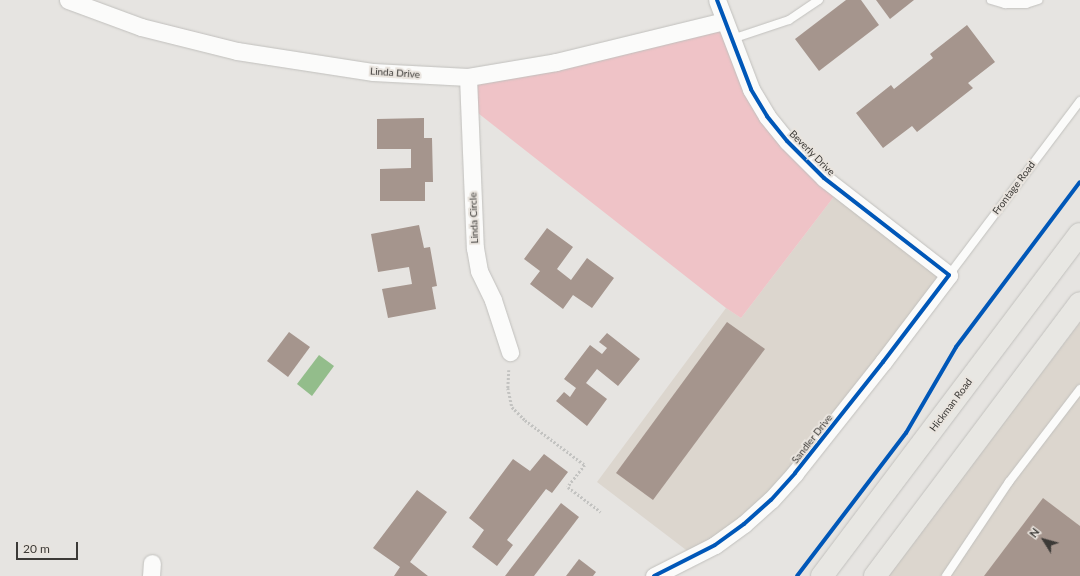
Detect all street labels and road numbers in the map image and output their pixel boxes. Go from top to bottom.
street label: Linda Drive [370,65,420,81]
street label: Beverly Drive [787,128,837,178]
street label: Frontage Road [990,159,1038,217]
street label: Linda Circle [467,192,481,244]
street label: Hickman Road [927,376,975,434]
street label: Sandler Drive [789,412,835,466]

